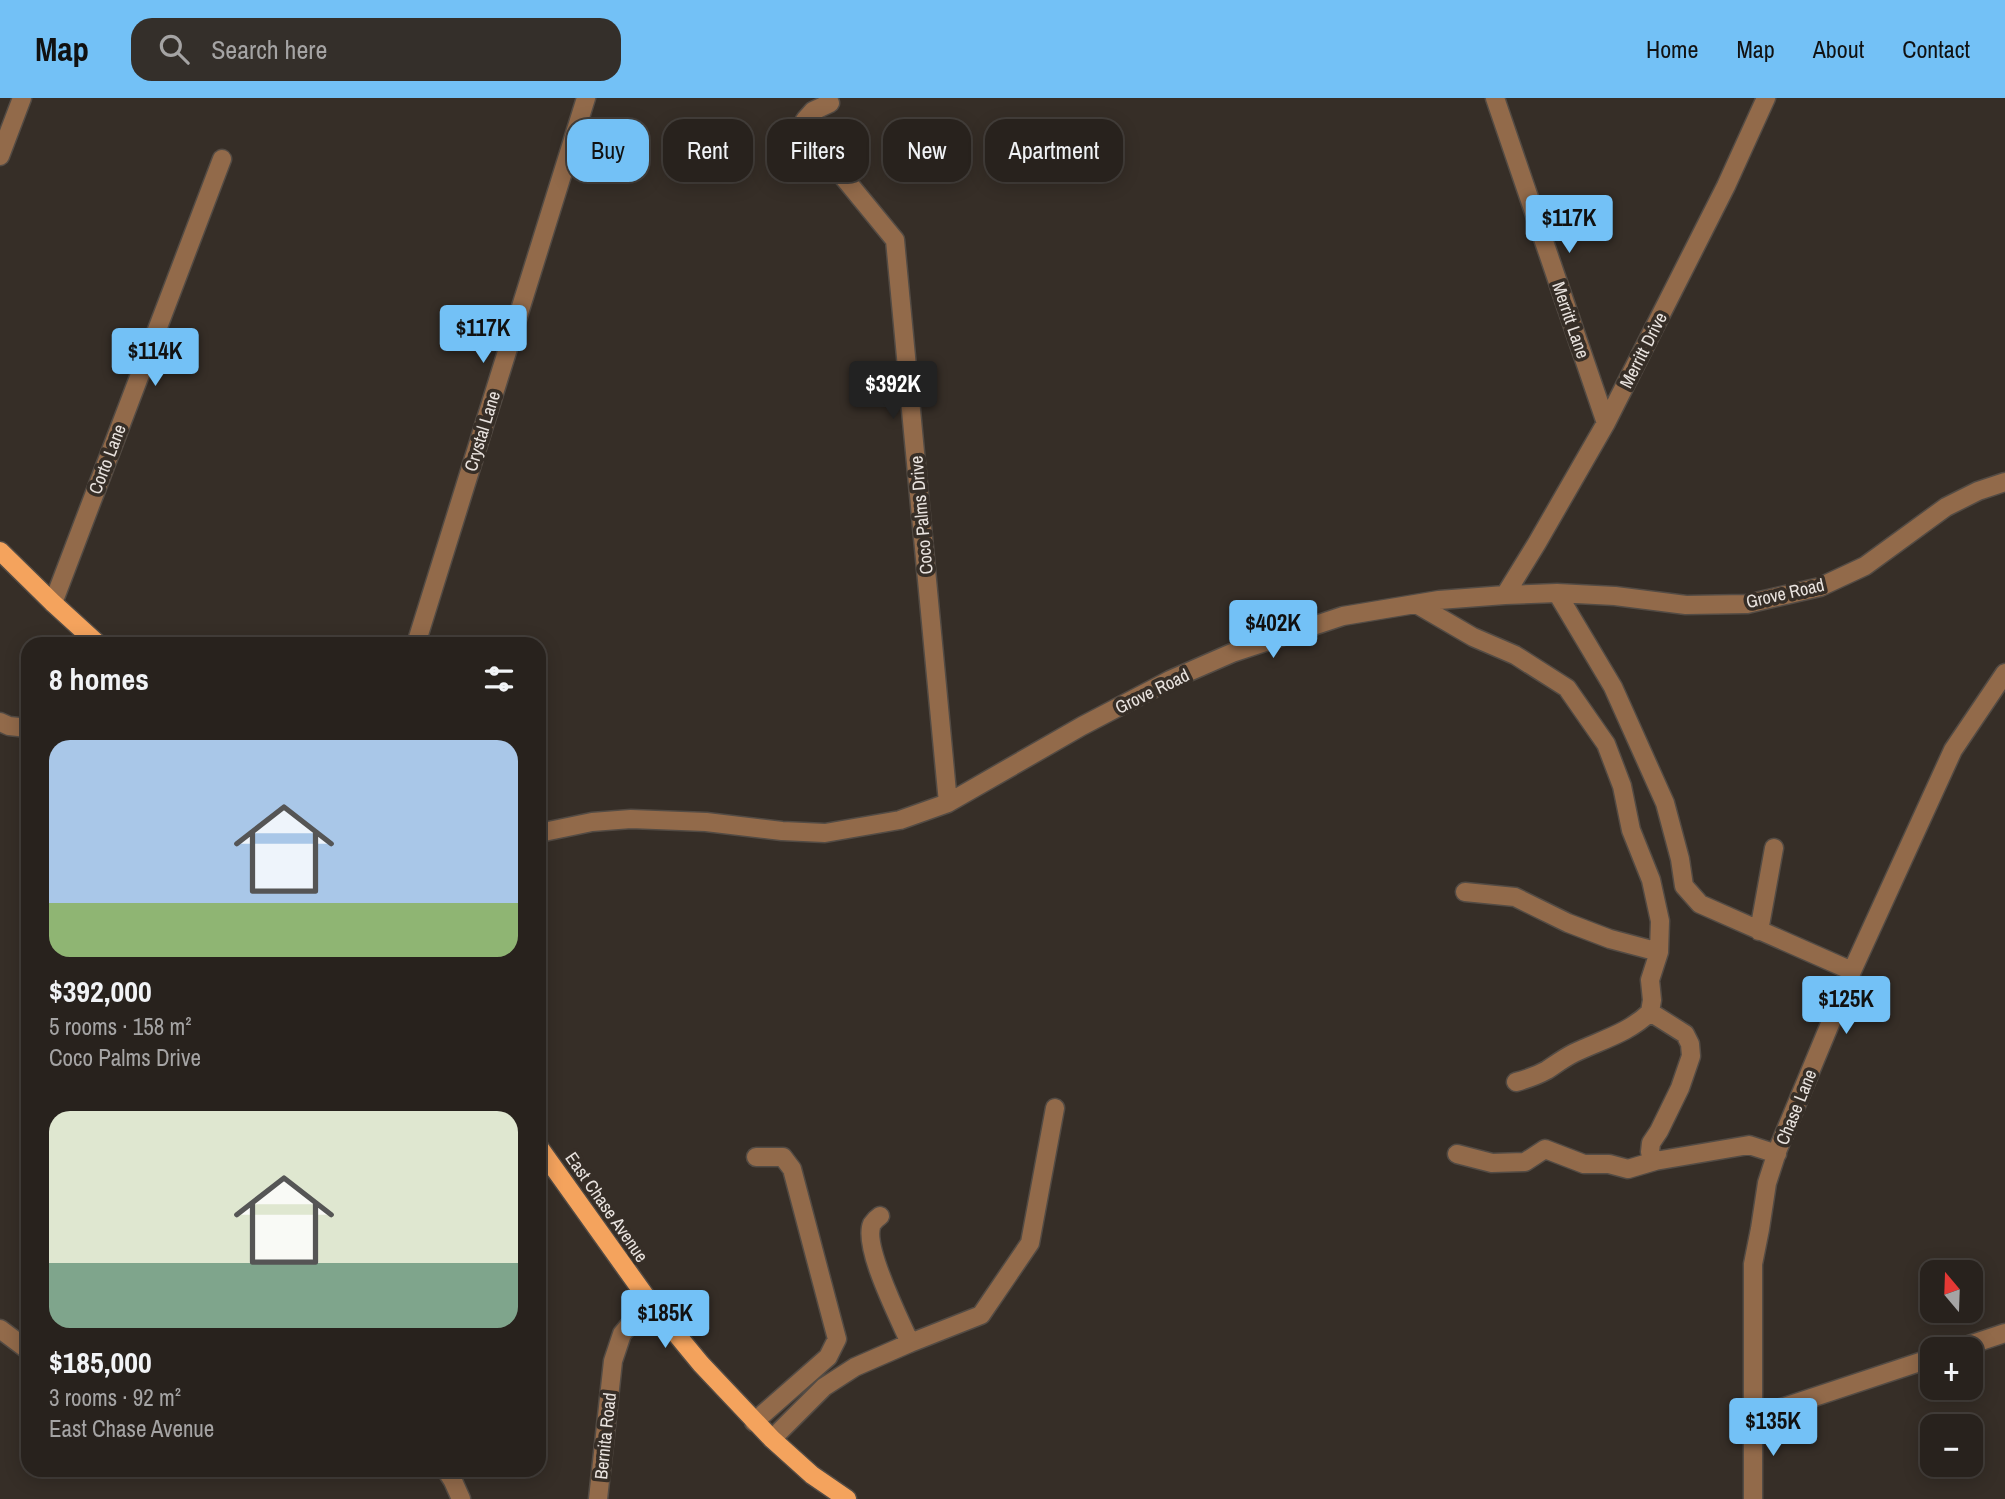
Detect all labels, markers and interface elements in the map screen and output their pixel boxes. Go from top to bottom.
search box [131,18,621,81]
text: Map [35,27,89,71]
icon: search [155,30,193,68]
text: Search here [211,32,327,67]
text: Home [1646,33,1698,65]
text: Map [1736,33,1775,65]
text: About [1813,33,1864,65]
text: Contact [1902,33,1970,65]
chip: Buy [567,119,649,182]
chip: Rent [663,119,753,182]
chip: Filters [767,119,869,182]
chip: New [883,119,971,182]
chip: Apartment [985,119,1123,182]
pin: $117K [1520,195,1618,255]
text: $117K [1542,202,1596,233]
street label: Merritt Lane [1546,278,1596,362]
pin: $117K [434,306,532,365]
street label: Merritt Drive [1613,308,1673,392]
text: $117K [456,312,510,343]
pin: $114K [106,328,204,388]
text: $114K [128,335,182,366]
pin: $392K [844,362,942,421]
text: $392K [865,368,921,399]
street label: Crystal Lane [458,388,506,474]
street label: Corto Lane [82,420,132,498]
street label: Coco Palms Drive [903,455,939,575]
street label: Grove Road [1743,572,1827,614]
pin: $402K [1224,601,1322,660]
text: $402K [1245,607,1301,638]
text: 8 homes [49,659,149,699]
icon: filters [480,660,518,698]
street label: Grove Road [1111,662,1193,720]
icon: home [221,786,347,912]
text: $392,000 [49,971,152,1011]
pin: $125K [1797,976,1895,1036]
text: $125K [1818,983,1874,1014]
text: 5 rooms · 158 m² [49,1011,192,1042]
text: Coco Palms Drive [49,1042,201,1073]
street label: Chase Lane [1769,1065,1823,1149]
street label: East Chase Avenue [560,1147,654,1267]
icon: home [221,1157,347,1283]
north arrow [1920,1260,1983,1323]
map controls [1920,1260,1983,1477]
pin: $185K [616,1290,714,1350]
text: $185K [637,1297,693,1328]
button: + [1920,1337,1983,1400]
text: $185,000 [49,1342,152,1382]
text: 3 rooms · 92 m² [49,1382,181,1413]
street label: Bernita Road [588,1391,622,1481]
pin: $135K [1724,1398,1822,1458]
text: $135K [1745,1405,1801,1436]
text: East Chase Avenue [49,1413,214,1444]
button: − [1920,1414,1983,1477]

